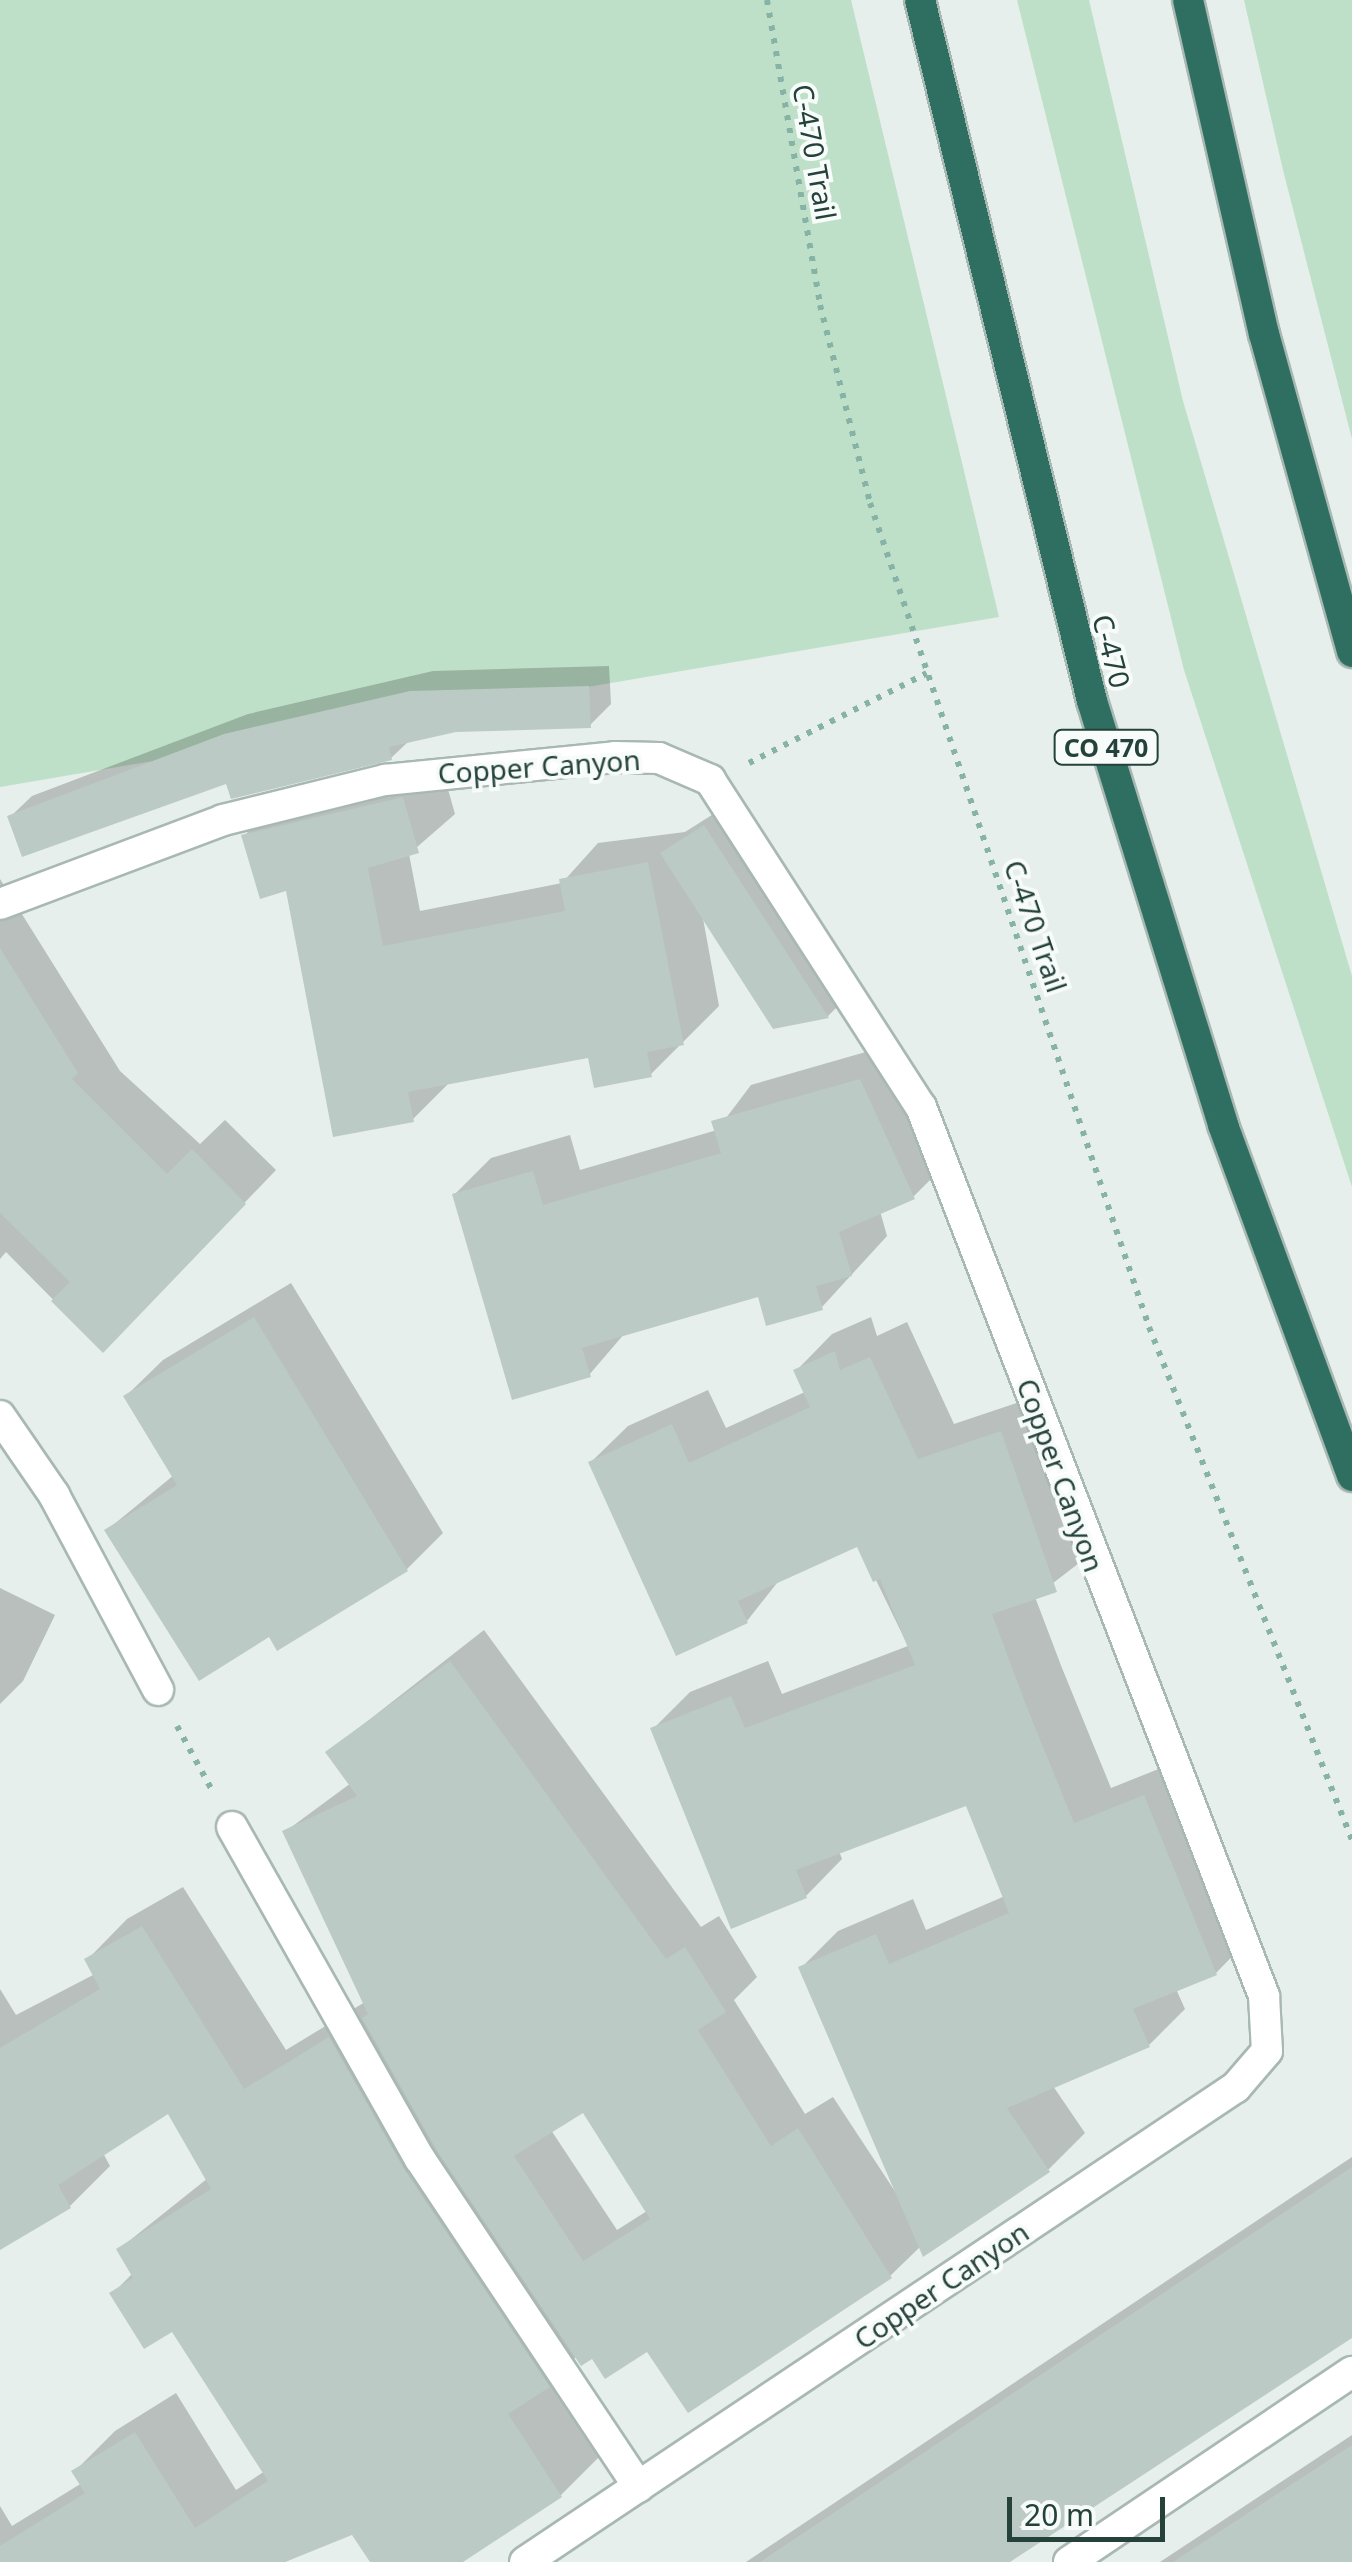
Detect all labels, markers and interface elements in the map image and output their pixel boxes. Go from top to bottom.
street label: C-470 Trail [787,81,843,223]
street label: C-470 [1086,611,1138,691]
road number: CO 470 [1054,727,1158,767]
street label: Copper Canyon [437,742,641,790]
street label: C-470 Trail [998,856,1074,996]
street label: Copper Canyon [1011,1374,1111,1576]
street label: Copper Canyon [847,2214,1035,2356]
scale bar [1012,2477,1170,2539]
text: 20 m [1024,2494,1094,2535]

